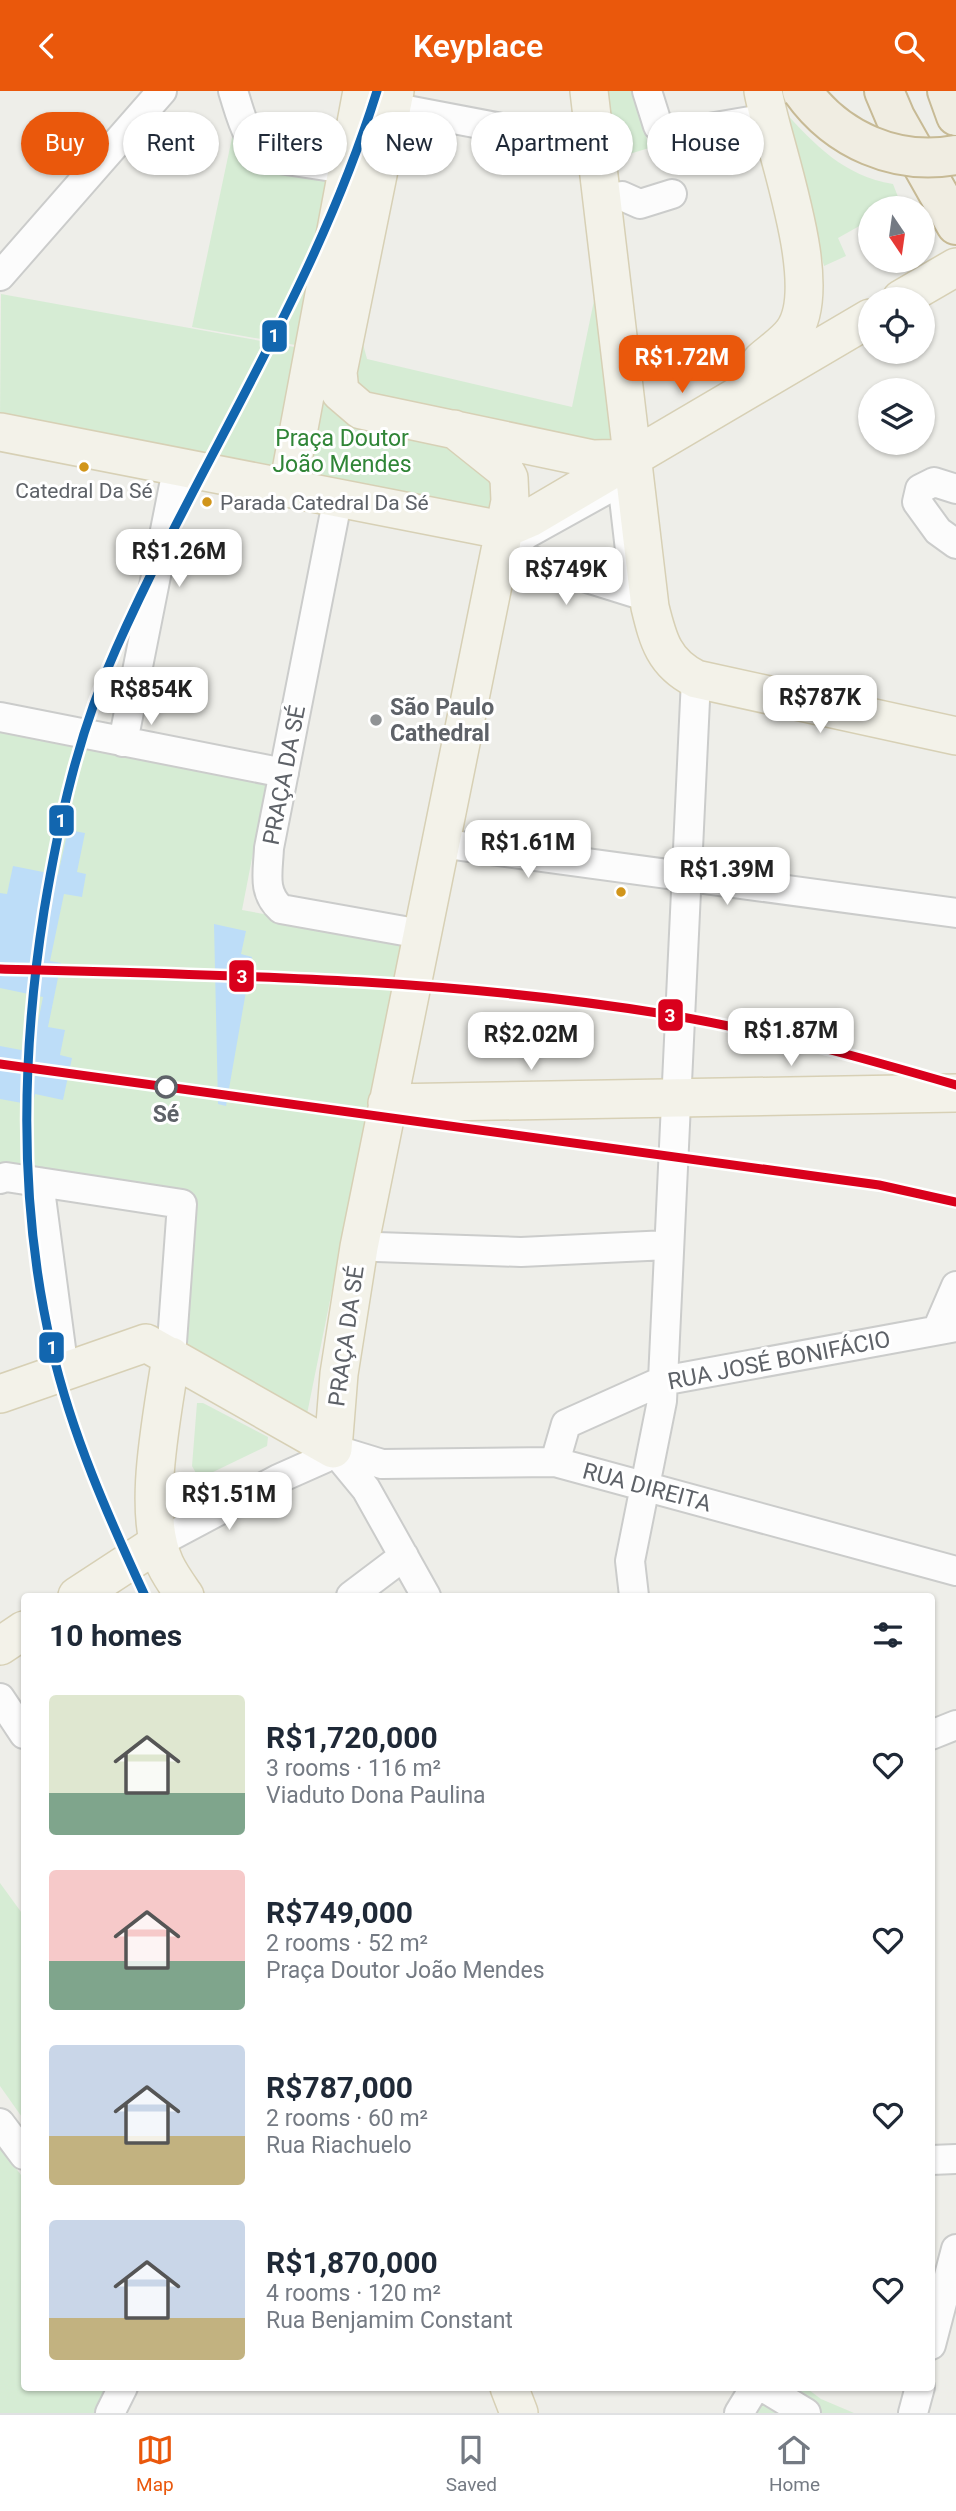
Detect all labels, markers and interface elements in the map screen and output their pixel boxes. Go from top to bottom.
icon: back [28,27,66,65]
text: Keyplace [413,27,543,65]
icon: search [890,27,928,65]
chip: Buy [21,112,109,175]
chip: Rent [123,112,219,175]
chip: Filters [233,112,347,175]
chip: New [361,112,457,175]
chip: Apartment [471,112,633,175]
chip: House [647,112,764,175]
north arrow [858,196,934,273]
map controls [858,196,935,455]
button: locate [858,287,935,364]
line badge: 1 [261,319,288,353]
text: 1 [269,324,279,347]
pin: R$1.72M [617,335,747,395]
text: R$1.72M [635,344,729,371]
button: layers [858,378,935,455]
park label: Praça Doutor João Mendes [272,425,412,478]
marker: Catedral Da Sé [77,460,91,474]
place label: Catedral Da Sé [15,479,153,503]
place label: Parada Catedral Da Sé [220,491,429,515]
marker: Parada Catedral Da Sé [200,495,214,509]
pin: R$1.26M [114,529,244,589]
text: R$1.26M [132,538,226,565]
pin: R$749K [509,547,623,607]
text: R$749K [525,556,607,583]
pin: R$854K [94,667,208,727]
pin: R$787K [763,675,877,735]
text: R$854K [110,676,192,703]
text: R$787K [779,684,861,711]
place label: São Paulo Cathedral [390,694,494,747]
street label: PRAÇA DA SÉ [257,703,311,847]
marker: São Paulo Cathedral [368,712,384,728]
line badge: 1 [48,804,75,837]
text: 1 [56,809,66,832]
pin: R$1.61M [463,821,593,880]
text: R$1.61M [481,829,575,856]
pin: R$1.39M [662,847,792,907]
text: R$1.39M [680,856,774,883]
unlabelled marker [614,885,628,899]
line badge: 3 [228,959,255,993]
text: 3 [237,965,247,988]
line badge: 3 [657,998,684,1032]
text: 3 [665,1004,675,1027]
pin: R$1.87M [726,1009,856,1068]
pin: R$2.02M [466,1013,596,1072]
text: R$1.87M [744,1017,838,1044]
text: R$2.02M [484,1021,578,1048]
marker: Sé [155,1076,177,1098]
place label: Sé [153,1101,179,1128]
street label: PRAÇA DA SÉ [322,1264,370,1408]
street label: RUA JOSÉ BONIFÁCIO [665,1325,893,1395]
line badge: 1 [38,1331,65,1364]
text: 1 [47,1336,57,1359]
street label: RUA DIREITA [580,1457,714,1518]
pin: R$1.51M [164,1473,294,1532]
text: R$1.51M [182,1481,276,1508]
icon: filters [869,1616,907,1654]
text: 10 homes [49,1618,182,1653]
text: R$1,720,000 [266,1720,438,1755]
icon: home [105,1723,189,1807]
icon: heart [869,1746,907,1784]
text: 3 rooms · 116 m² [266,1755,441,1782]
text: Viaduto Dona Paulina [266,1782,486,1809]
text: R$749,000 [266,1895,413,1930]
icon: home [105,1898,189,1982]
icon: heart [869,1921,907,1959]
text: 2 rooms · 52 m² [266,1930,428,1957]
text: Praça Doutor João Mendes [266,1957,545,1984]
text: R$787,000 [266,2070,413,2105]
icon: home [105,2073,189,2157]
icon: heart [869,2096,907,2134]
text: 2 rooms · 60 m² [266,2105,428,2132]
text: Rua Riachuelo [266,2132,412,2159]
text: R$1,870,000 [266,2245,438,2280]
icon: home [105,2248,189,2332]
icon: heart [869,2271,907,2309]
text: 4 rooms · 120 m² [266,2280,441,2307]
text: Rua Benjamim Constant [266,2307,513,2334]
tab: Map [136,2431,174,2496]
tab: Saved [446,2431,497,2496]
tab: Home [769,2431,820,2496]

